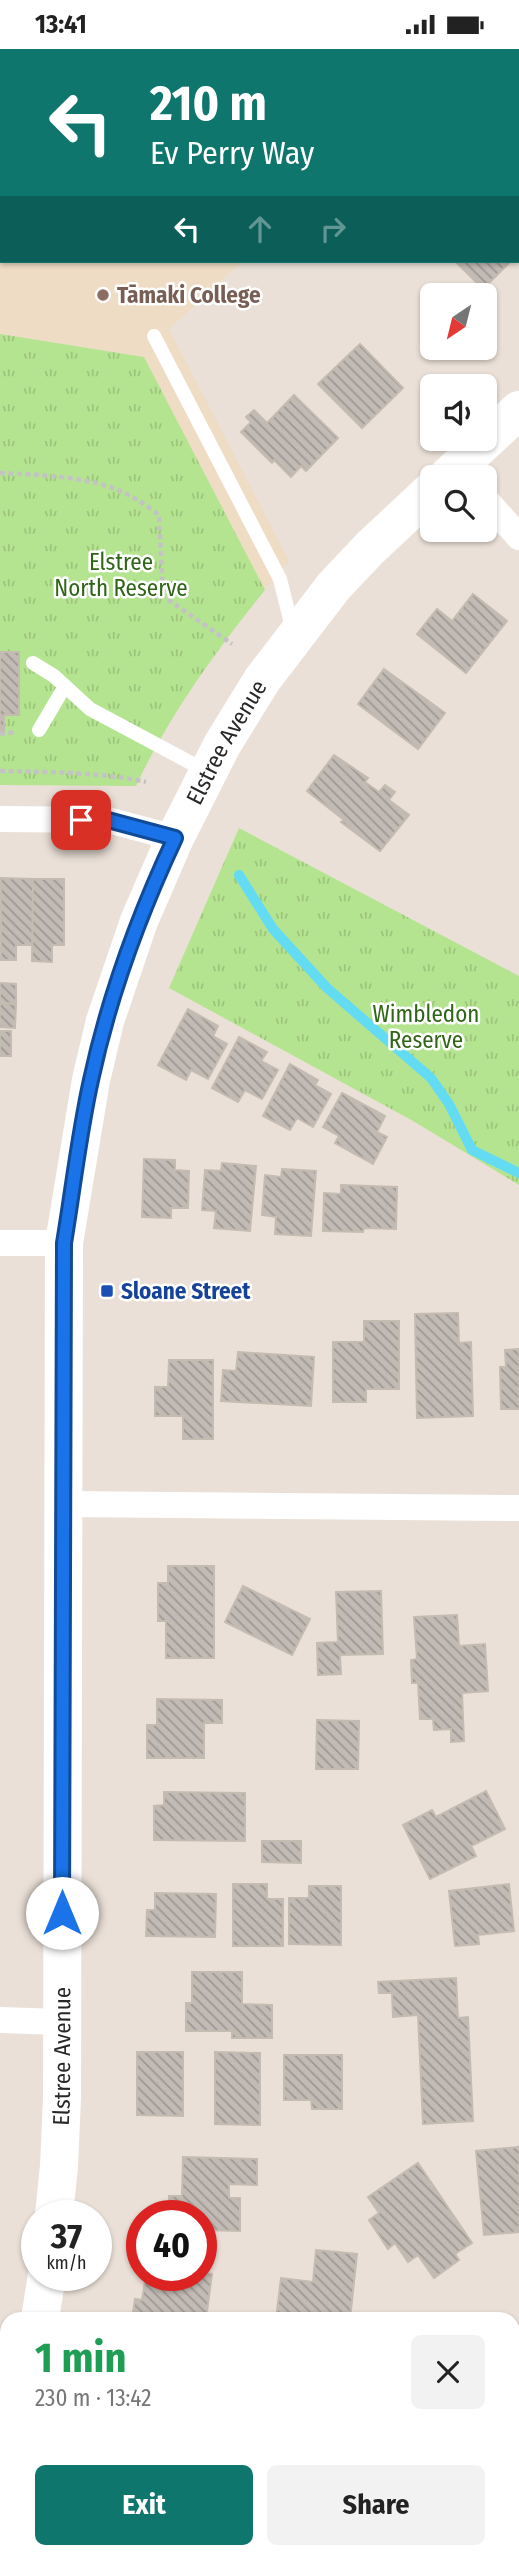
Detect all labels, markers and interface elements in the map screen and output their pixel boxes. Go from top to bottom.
text: 13:41 [35,9,87,40]
text: 210 m [150,74,267,133]
icon: left [35,77,126,168]
text: Ev Perry Way [150,134,314,172]
icon: left [168,210,206,248]
icon: ahead [241,210,279,248]
icon: right [314,210,352,248]
place label: Tāmaki College [117,281,261,309]
north arrow [420,283,497,361]
map controls [420,283,497,542]
marker: Tāmaki College [95,287,111,303]
button: sound [420,374,497,451]
button: search [420,465,497,542]
park label: Elstree North Reserve [54,548,188,602]
street label: Elstree Avenue [180,675,273,809]
pin [51,790,111,850]
icon: arrive [62,801,100,839]
park label: Wimbledon Reserve [373,1000,479,1054]
place label: Sloane Street [121,1277,251,1305]
marker: Sloane Street [99,1283,115,1299]
position arrow [25,1876,99,1950]
street label: Elstree Avenue [47,1987,76,2126]
speed limit sign: 40 [126,2200,217,2291]
text: 37 [51,2215,82,2257]
text: km/h [46,2252,87,2274]
text: 1 min [35,2333,126,2383]
button: close [411,2335,485,2409]
text: 230 m · 13:42 [35,2384,151,2412]
button: Exit [35,2465,253,2545]
button: Share [267,2465,485,2545]

